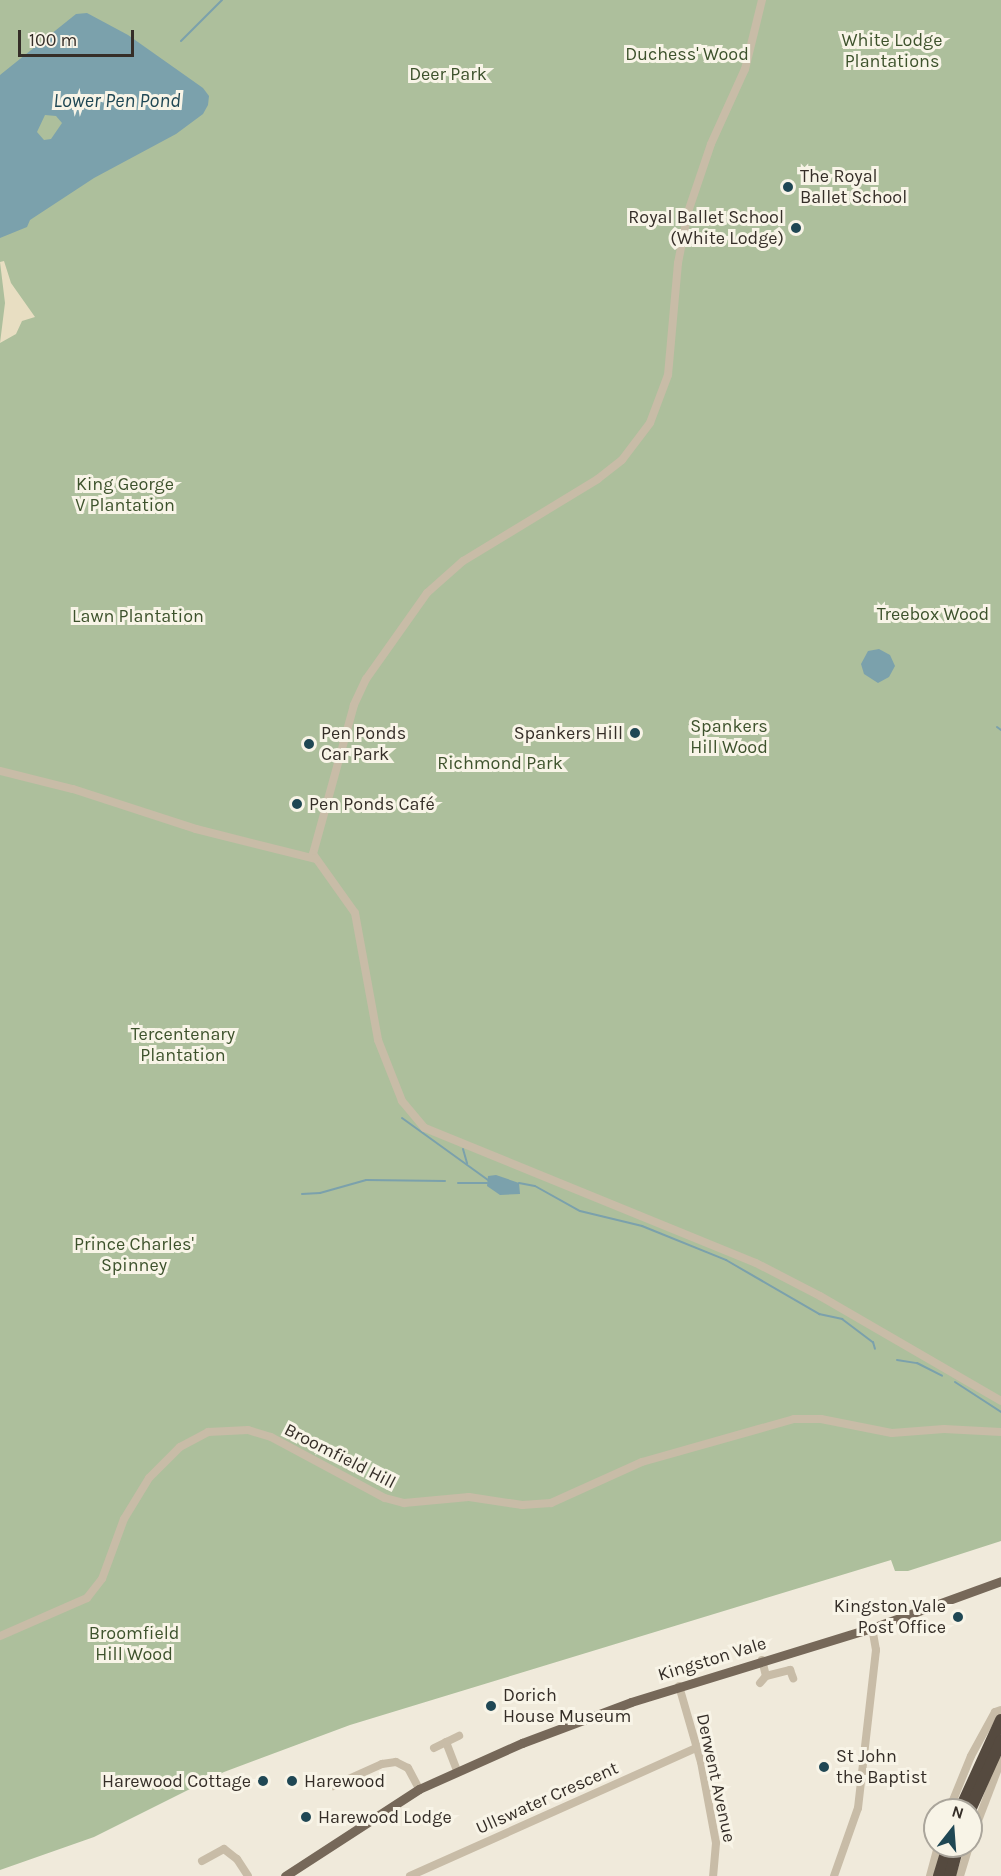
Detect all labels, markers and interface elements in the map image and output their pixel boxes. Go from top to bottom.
scale bar [21,18,136,56]
text: 100 m [29,29,77,51]
park label: White Lodge Plantations [842,30,942,72]
park label: Duchess' Wood [625,43,749,65]
park label: Deer Park [409,63,487,85]
water label: Lower Pen Pond [53,88,181,112]
place label: The Royal Ballet School [800,166,907,208]
marker: The Royal Ballet School [781,180,795,194]
place label: Royal Ballet School (White Lodge) [628,207,784,250]
marker: Royal Ballet School (White Lodge) [789,221,803,235]
park label: King George V Plantation [75,474,175,516]
park label: Treebox Wood [877,603,989,625]
park label: Lawn Plantation [72,605,204,627]
park label: Spankers Hill Wood [690,716,768,758]
place label: Spankers Hill [514,722,623,744]
place label: Pen Ponds Car Park [321,723,406,766]
marker: Spankers Hill [628,726,642,740]
marker: Pen Ponds Car Park [302,737,316,751]
park label: Richmond Park [437,752,563,774]
place label: Pen Ponds Café [309,793,435,815]
marker: Pen Ponds Café [290,797,304,811]
park label: Tercentenary Plantation [131,1024,235,1066]
park label: Prince Charles' Spinney [74,1234,194,1276]
street label: Broomfield Hill [281,1419,399,1493]
place label: Kingston Vale Post Office [834,1596,946,1638]
marker: Kingston Vale Post Office [951,1610,965,1624]
park label: Broomfield Hill Wood [89,1623,179,1666]
street label: Kingston Vale [655,1632,769,1686]
place label: Dorich House Museum [503,1685,631,1728]
marker: Dorich House Museum [484,1699,498,1713]
street label: Derwent Avenue [692,1712,740,1844]
place label: St John the Baptist [836,1746,927,1788]
street label: Ullswater Crescent [473,1757,621,1839]
marker: St John the Baptist [817,1760,831,1774]
place label: Harewood Cottage [102,1770,251,1792]
place label: Harewood [304,1770,385,1792]
marker: Harewood Cottage [256,1774,270,1788]
marker: Harewood [285,1774,299,1788]
north arrow [923,1798,983,1858]
text: N [950,1801,966,1823]
place label: Harewood Lodge [318,1806,452,1828]
marker: Harewood Lodge [299,1810,313,1824]

